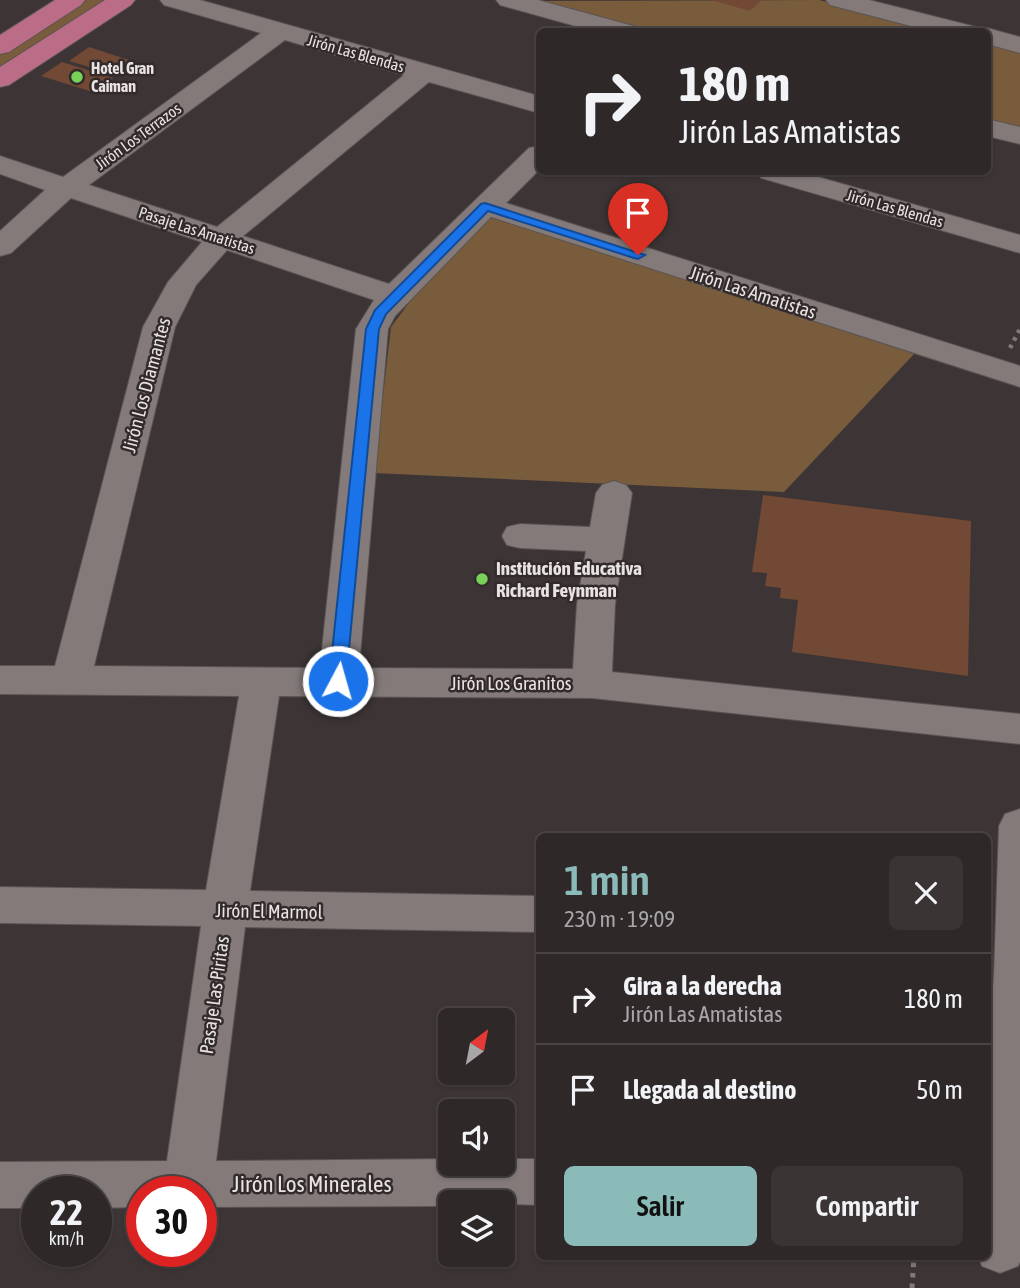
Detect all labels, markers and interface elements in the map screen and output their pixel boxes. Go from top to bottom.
street label: Jirón Las Blendas [306,31,407,76]
text: 180 m [679,55,790,111]
icon: right [564,56,655,147]
place label: Hotel Gran Caiman [91,59,154,95]
marker: Hotel Gran Caiman [69,69,85,85]
street label: Jirón Los Terrazos [92,99,185,173]
text: Jirón Las Amatistas [679,113,901,150]
pin [608,183,668,255]
street label: Jirón Las Blendas [845,186,946,231]
icon: arrive [619,194,657,232]
street label: Pasaje Las Amatistas [136,203,258,258]
street label: Jirón Las Amatistas [687,261,819,323]
street label: Jirón Los Diamantes [117,315,175,455]
place label: Institución Educativa Richard Feynman [496,557,642,601]
marker: Institución Educativa Richard Feynman [474,571,490,587]
position arrow [301,644,375,718]
street label: Jirón Los Granitos [450,672,572,694]
text: 1 min [564,856,650,904]
button: close [889,856,963,930]
street label: Jirón El Marmol [215,899,323,923]
text: 230 m · 19:09 [564,906,675,932]
street label: Pasaje Las Piritas [195,934,233,1055]
text: Gira a la derecha [623,971,782,1001]
icon: right [564,980,602,1018]
text: 180 m [904,984,963,1014]
text: Jirón Las Amatistas [623,1001,782,1027]
north arrow [438,1008,514,1085]
map controls [438,1008,515,1267]
icon: arrive [564,1071,602,1109]
text: Llegada al destino [623,1075,796,1105]
text: 50 m [916,1075,963,1105]
button: sound [438,1099,515,1176]
button: Salir [564,1166,757,1246]
button: Compartir [771,1166,963,1246]
street label: Jirón Los Minerales [232,1171,392,1197]
speed limit sign: 30 [126,1176,217,1267]
button: layers [438,1190,515,1267]
text: 22 [50,1192,83,1232]
text: km/h [49,1228,84,1249]

